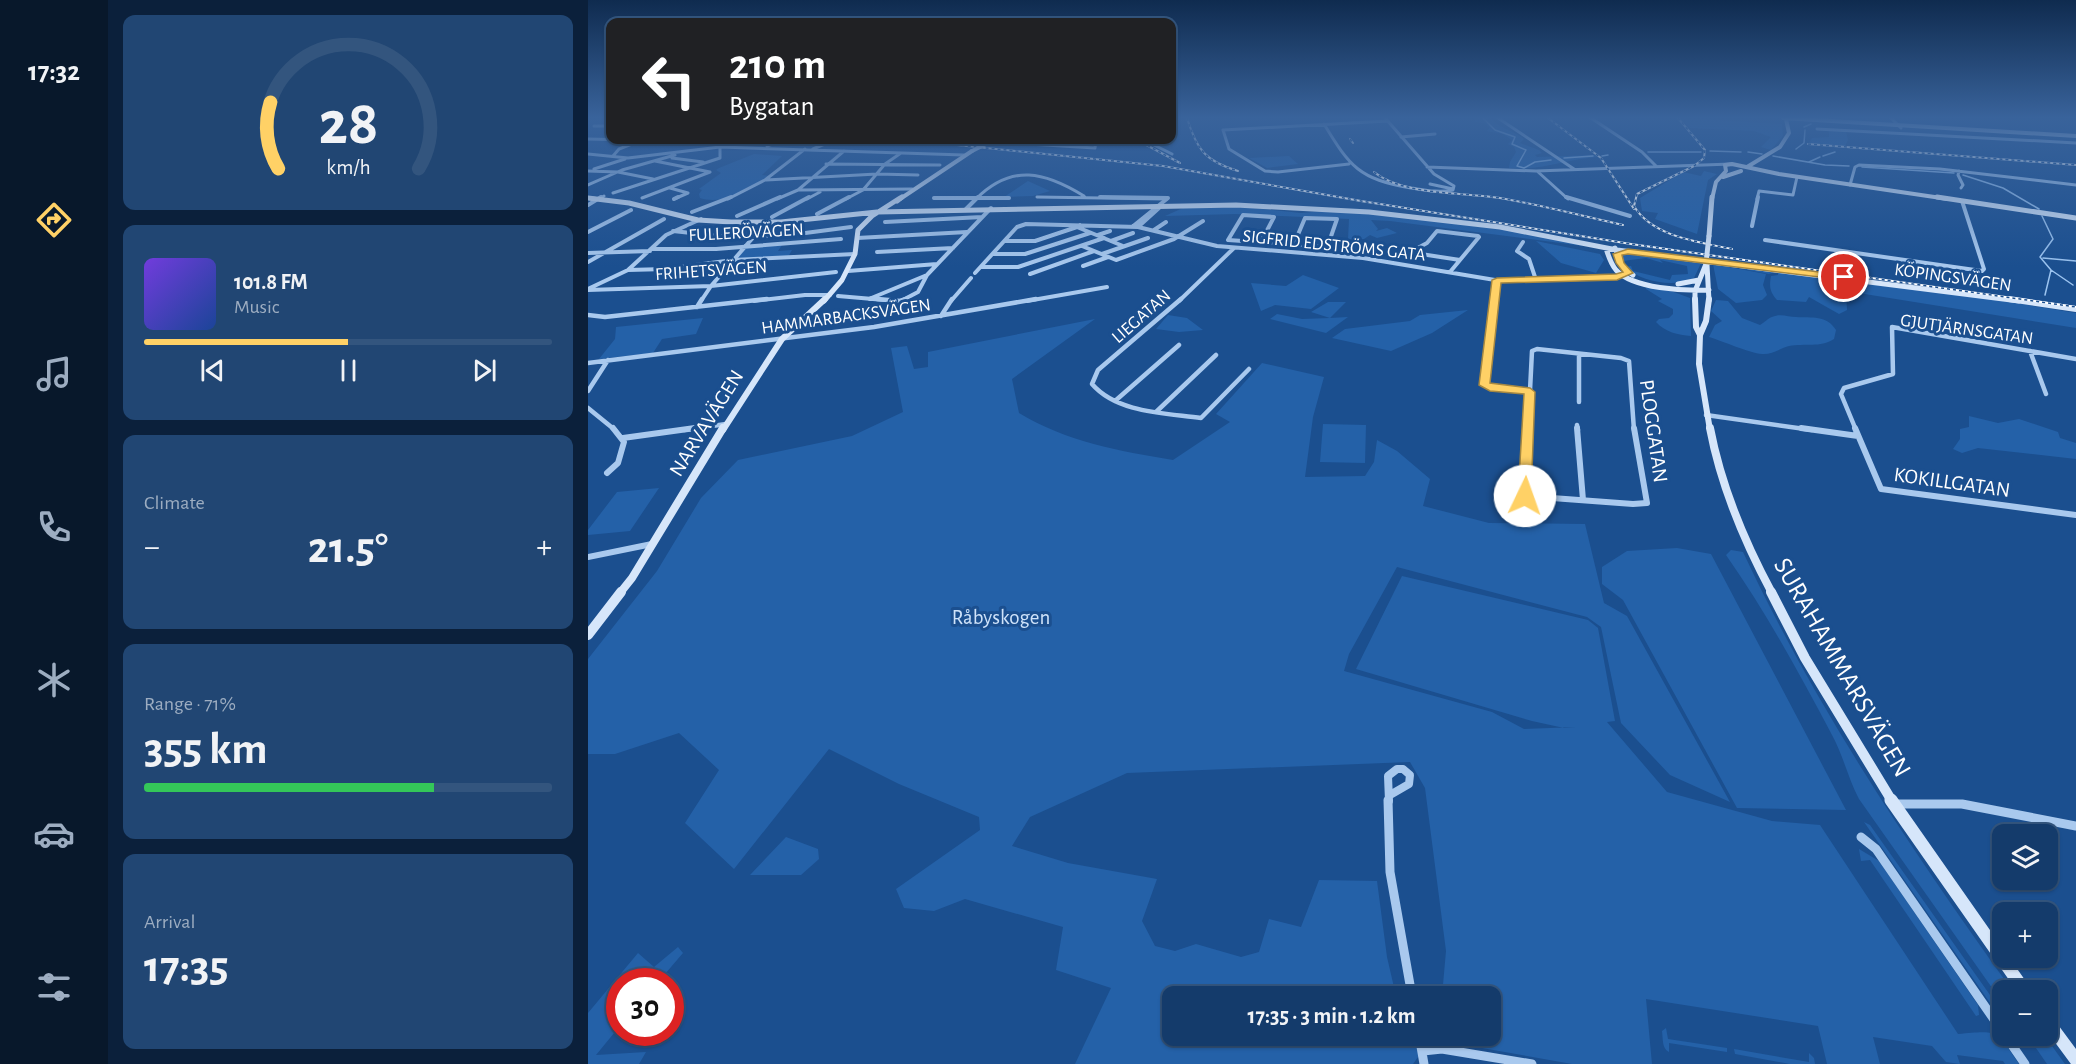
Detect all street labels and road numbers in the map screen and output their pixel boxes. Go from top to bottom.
street label: FULLERÖVÄGEN [688,219,804,245]
street label: SIGFRID EDSTRÖMS GATA [1242,225,1427,265]
street label: FRIHETSVÄGEN [654,256,768,284]
street label: KÖPINGSVÄGEN [1893,259,2013,295]
street label: LIEGATAN [1109,287,1175,347]
street label: HAMMARBACKSVÄGEN [760,294,932,338]
street label: GJUTJÄRNSGATAN [1899,310,2035,348]
street label: NARVAVÄGEN [665,366,747,480]
street label: PLOGGATAN [1636,378,1671,484]
street label: KOKILLGATAN [1892,464,2012,501]
street label: SURAHAMMARSVÄGEN [1769,553,1916,781]

